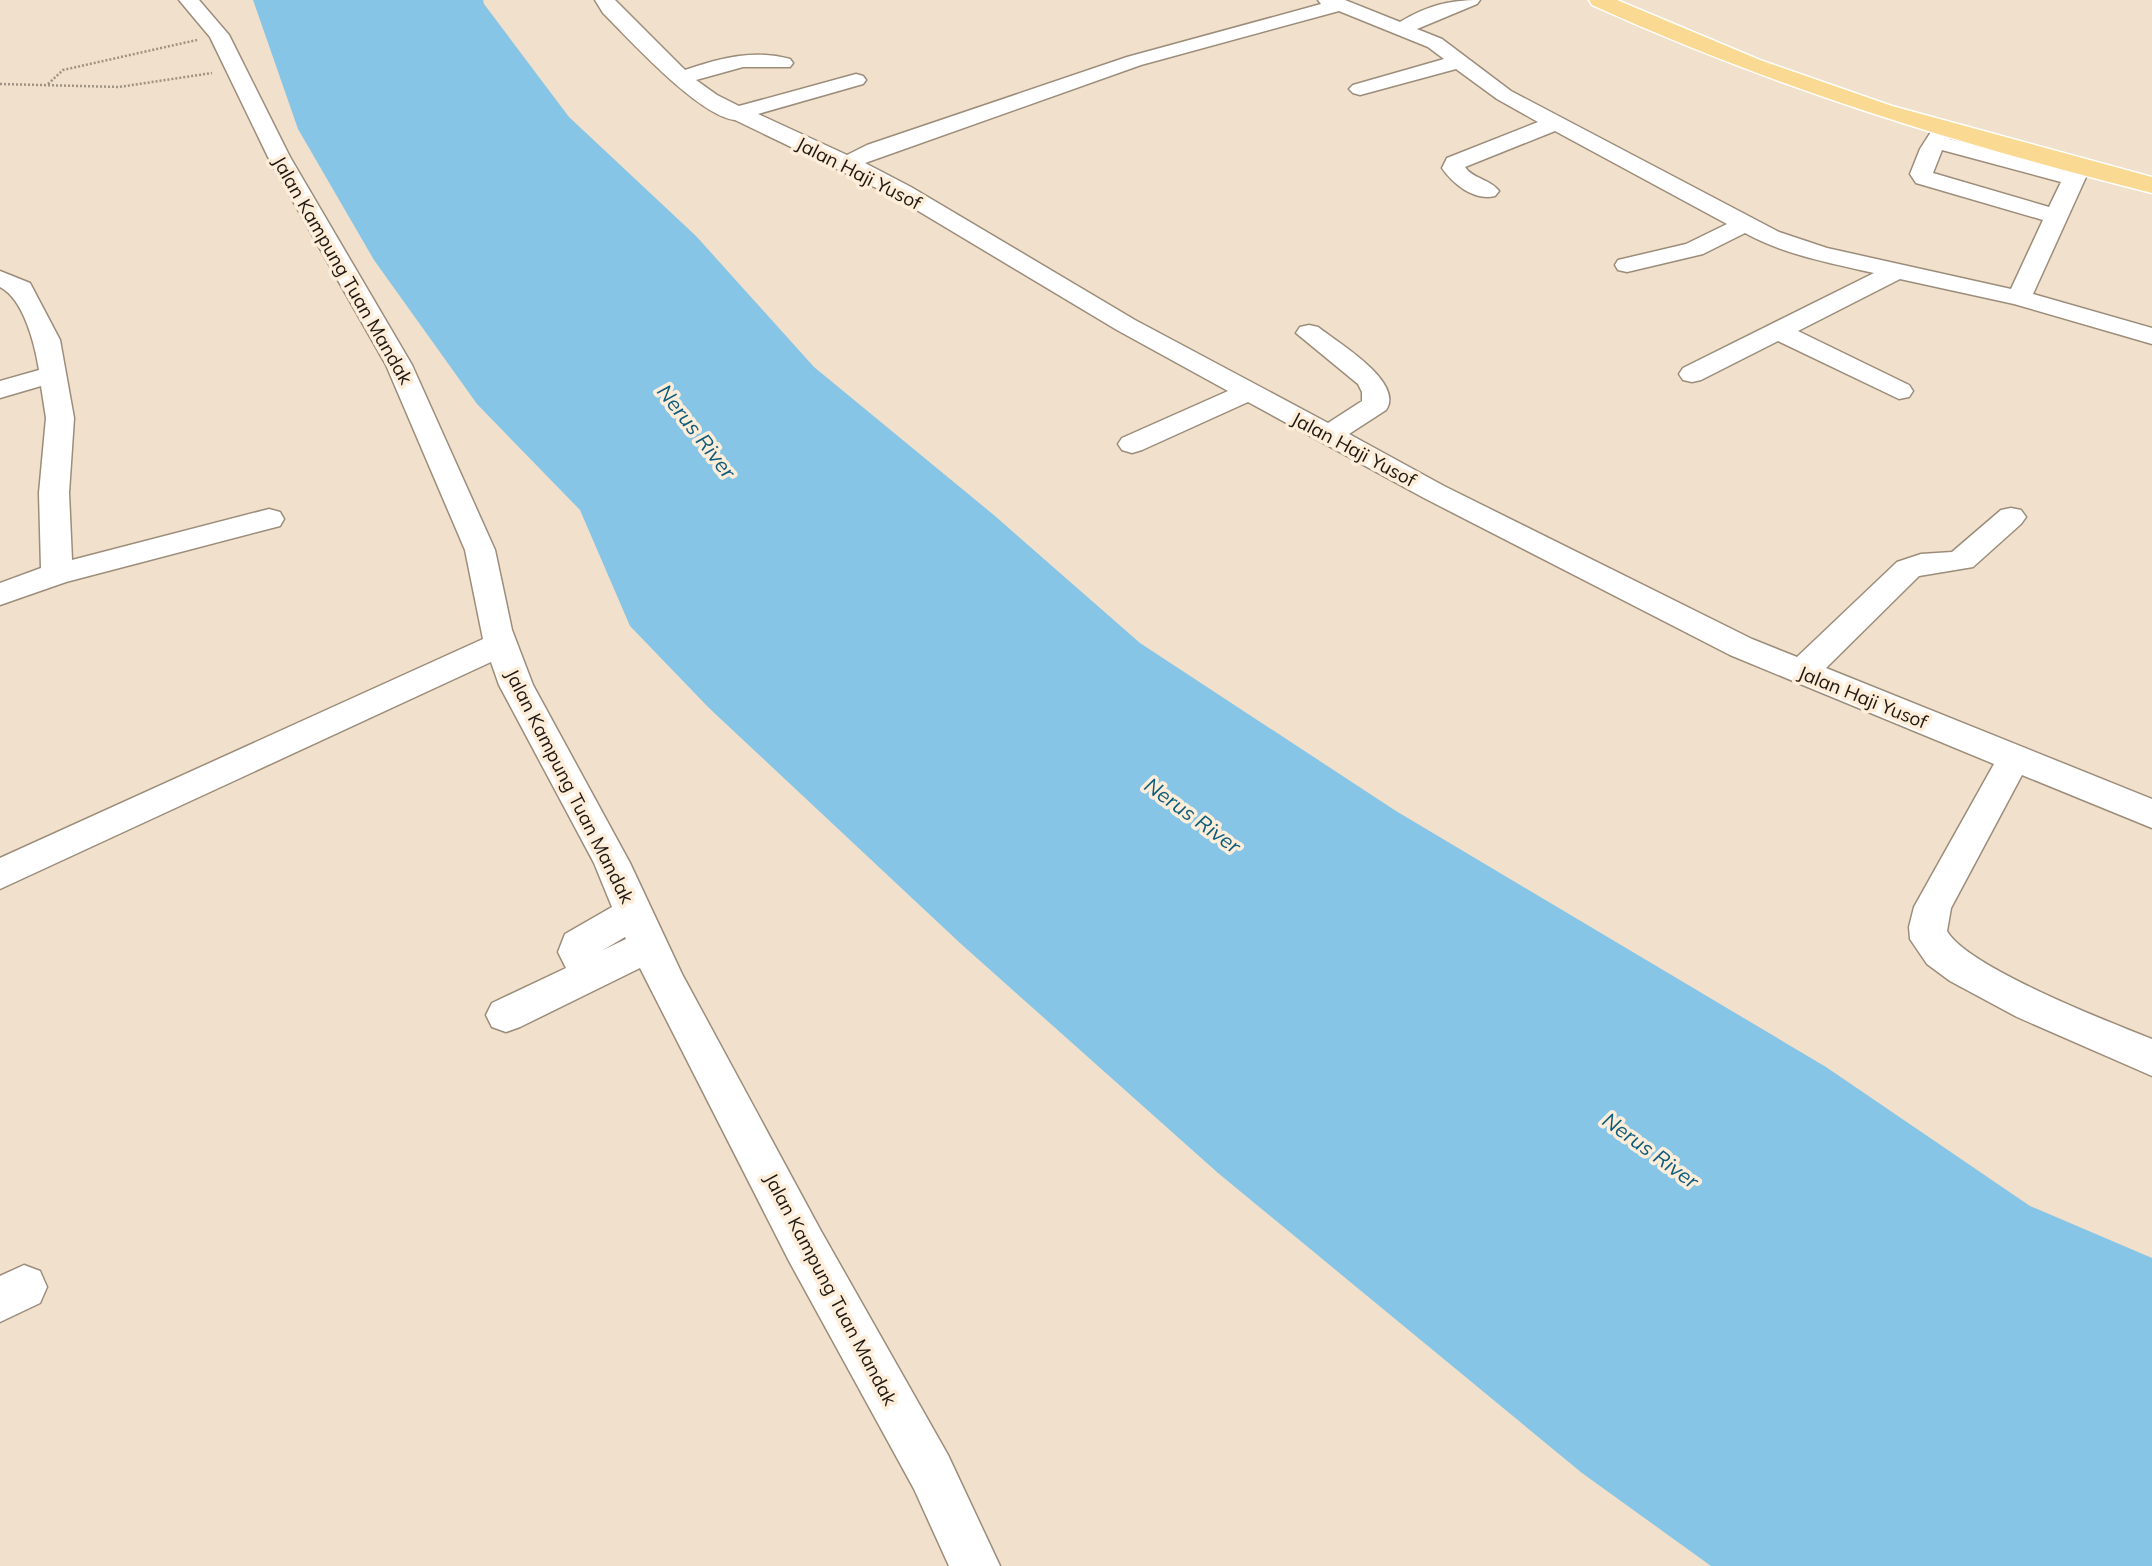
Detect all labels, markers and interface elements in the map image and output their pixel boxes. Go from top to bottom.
street label: Jalan Haji Yusof [792,131,926,215]
street label: Jalan Kampung Tuan Mandak [268,152,418,389]
water label: Nerus River [652,379,743,484]
street label: Jalan Haji Yusof [1288,406,1421,492]
street label: Jalan Haji Yusof [1795,660,1932,734]
street label: Jalan Kampung Tuan Mandak [500,665,640,907]
water label: Nerus River [1140,771,1247,859]
water label: Nerus River [1598,1106,1705,1194]
street label: Jalan Kampung Tuan Mandak [759,1169,903,1409]

